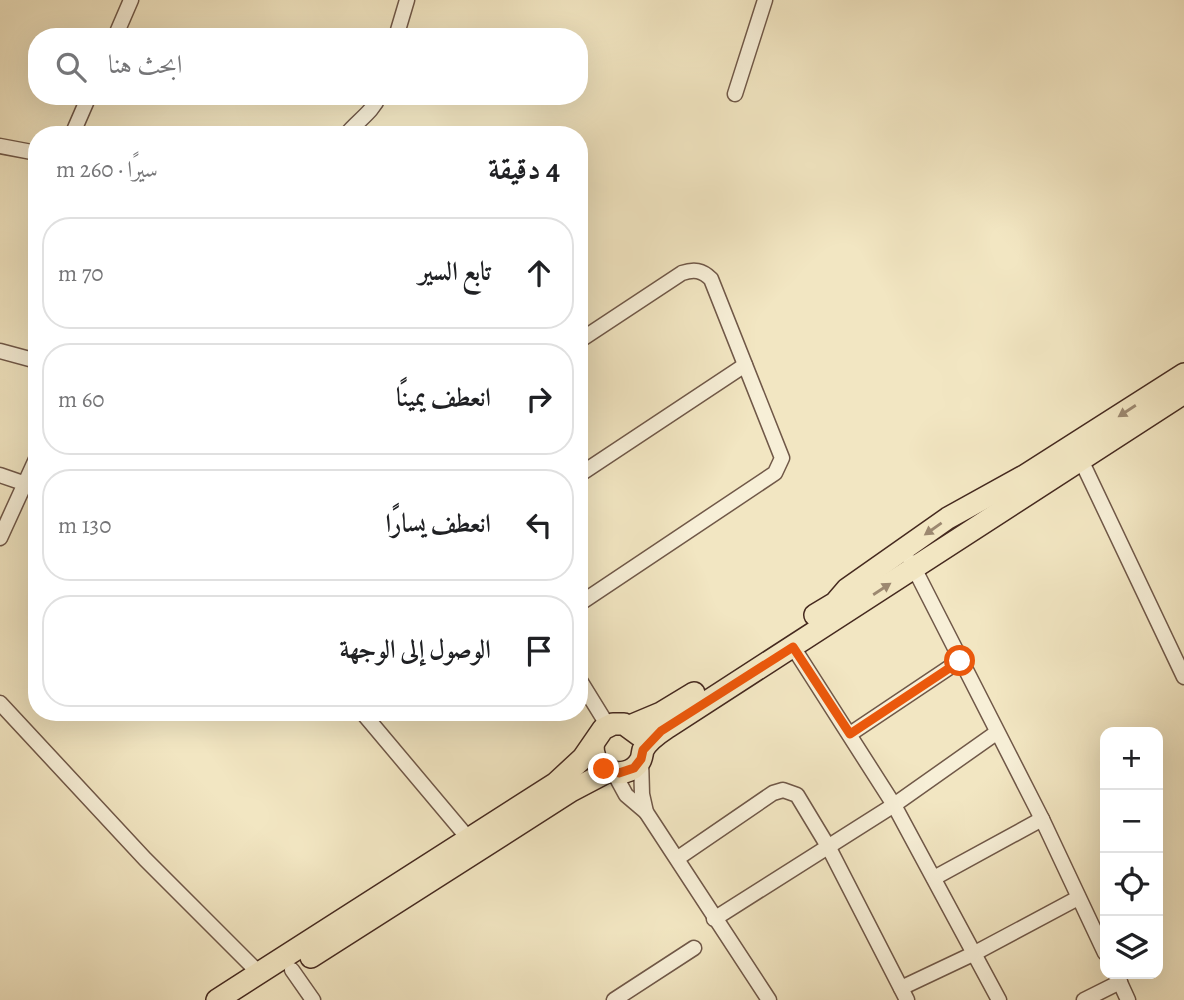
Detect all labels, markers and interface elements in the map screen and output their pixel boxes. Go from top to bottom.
search box [28,28,588,105]
text: ابحث هنا [108,47,183,82]
icon: search [52,48,90,86]
text: 4 دقيقة [488,149,560,189]
text: سيرًا · 260 m [56,154,158,185]
text: تابع السير [419,254,491,289]
icon: ahead [520,254,558,292]
text: 70 m [58,258,104,289]
text: انعطف يمينًا [396,380,491,415]
icon: right [520,380,558,418]
text: 60 m [58,384,105,415]
one-way arrow [1117,404,1136,417]
text: انعطف يسارًا [385,506,491,541]
icon: left [520,506,558,544]
text: 130 m [58,510,111,541]
one-way arrow [924,522,942,536]
one-way arrow [872,583,891,596]
text: الوصول إلى الوجهة [339,632,491,667]
icon: arrive [520,632,558,670]
route start [944,645,975,676]
map controls [1100,727,1163,979]
button: + [1100,727,1163,790]
route end [588,753,619,784]
button: − [1100,790,1163,853]
button: locate [1100,853,1163,916]
button: layers [1100,916,1163,979]

